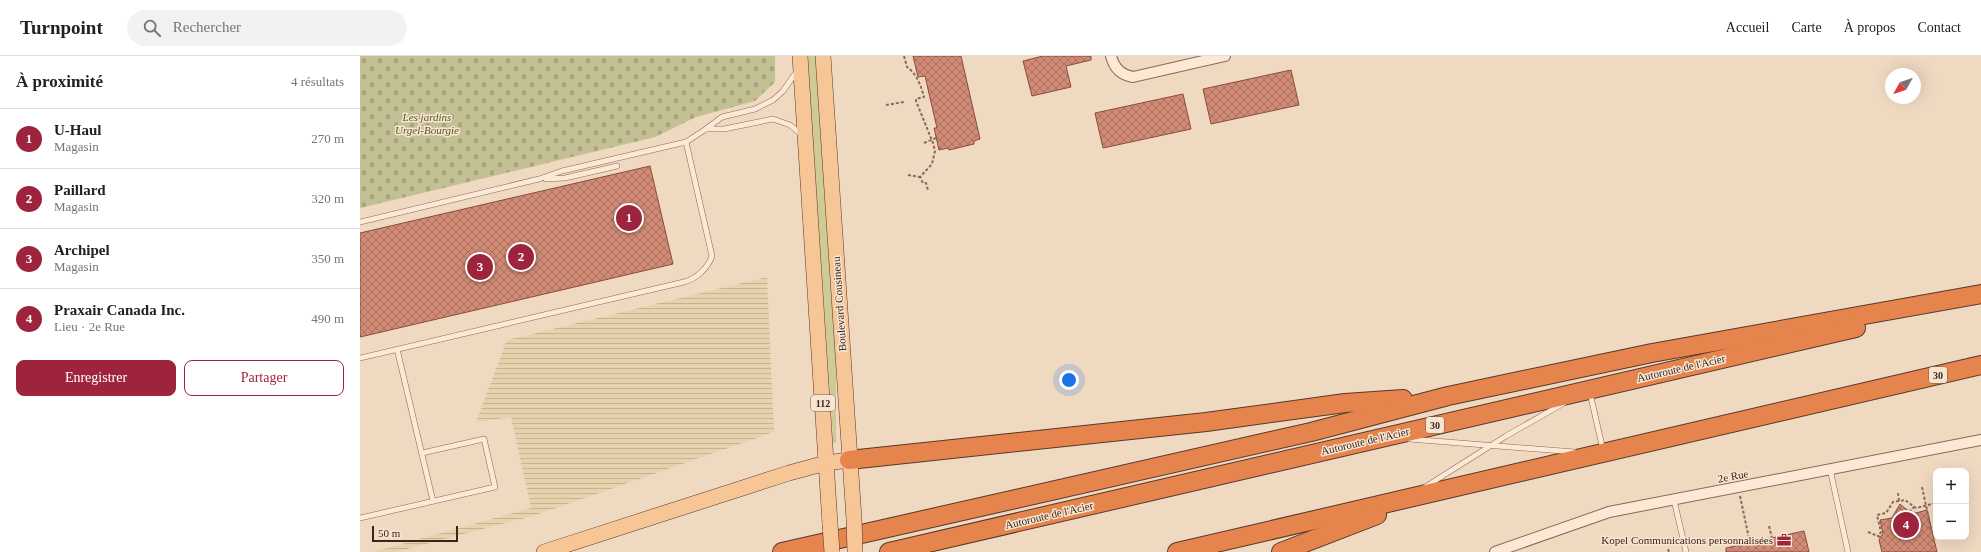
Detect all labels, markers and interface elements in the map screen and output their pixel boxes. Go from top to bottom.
search box [127,10,407,46]
text: Turnpoint [20,17,103,38]
icon: search [141,17,163,39]
text: Rechercher [173,19,241,35]
text: Accueil [1726,20,1769,35]
text: Carte [1791,20,1822,35]
text: À propos [1844,20,1895,35]
text: Contact [1917,20,1961,35]
north arrow [1885,68,1921,104]
text: À proximité [16,72,103,91]
text: 4 résultats [291,74,344,89]
park label: Les jardins Urgel-Bourgie [395,111,459,136]
text: U-Haul [54,122,102,138]
text: 1 [26,131,32,146]
text: 270 m [311,131,344,146]
text: Magasin [54,139,99,154]
text: Paillard [54,182,106,198]
text: 2 [26,191,32,206]
text: 320 m [311,191,344,206]
text: Magasin [54,199,99,214]
pin: 1 [616,203,642,233]
text: Archipel [54,242,110,258]
pin: 2 [508,242,534,272]
text: 3 [26,251,32,266]
text: 350 m [311,251,344,266]
pin: 3 [467,252,493,282]
street label: Boulevard Cousineau [830,256,848,352]
text: Magasin [54,259,99,274]
text: Praxair Canada Inc. [54,302,185,318]
text: 4 [26,311,32,326]
text: 490 m [311,311,344,326]
text: Lieu · 2e Rue [54,319,125,334]
street label: Autoroute de l'Acier [1636,352,1726,384]
button: Enregistrer [16,360,176,396]
button: Partager [184,360,344,396]
road number: 30 [1929,367,1947,383]
your location [1059,370,1079,390]
road number: 112 [811,395,835,411]
road number: 30 [1426,417,1444,433]
street label: Autoroute de l'Acier [1320,425,1410,457]
street label: 2e Rue [1717,467,1749,485]
map controls [1933,468,1969,540]
button: + [1933,468,1969,504]
street label: Autoroute de l'Acier [1004,499,1094,531]
button: − [1933,504,1969,540]
pin: 4 [1893,510,1919,540]
scale bar [372,524,458,543]
text: 50 m [378,527,400,539]
office icon: Kopel Communications personnalisées [1776,532,1792,548]
place label: Kopel Communications personnalisées [1601,534,1773,546]

